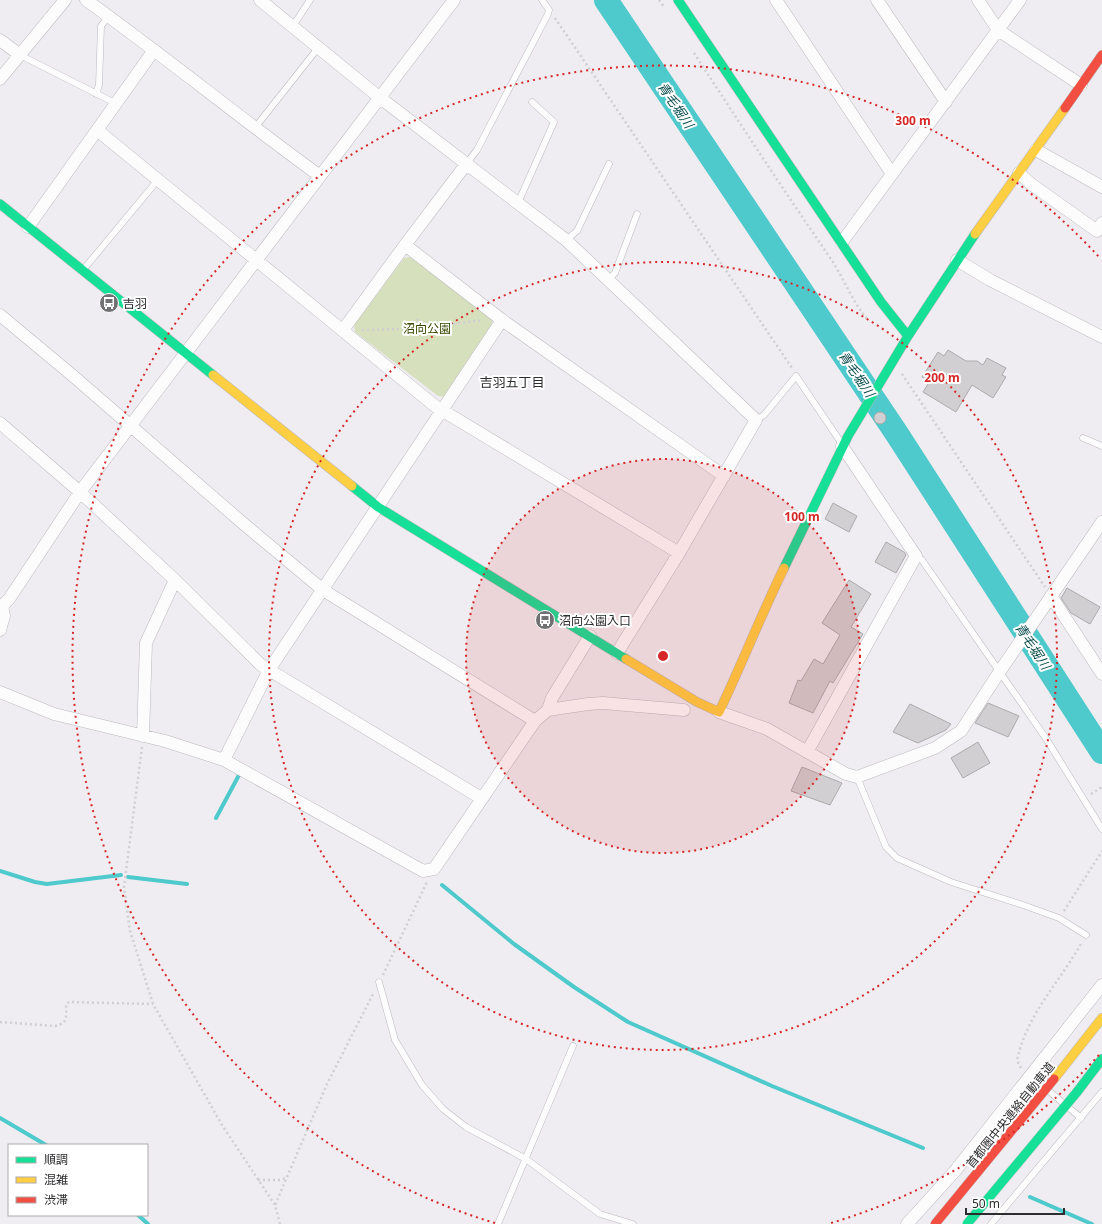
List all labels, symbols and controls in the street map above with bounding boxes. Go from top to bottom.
water label: 青毛堀川 [654,78,699,133]
text: 300 m [895,112,931,129]
bus stop icon: 吉羽 [98,292,120,314]
place label: 吉羽 [123,295,147,312]
park label: 沼向公園 [403,320,451,337]
water label: 青毛堀川 [835,347,880,402]
text: 200 m [924,369,960,386]
district label: 吉羽五丁目 [479,373,545,391]
text: 100 m [784,508,820,525]
bus stop icon: 沼向公園入口 [534,609,556,631]
place label: 沼向公園入口 [559,612,631,629]
water label: 青毛堀川 [1011,619,1056,674]
centre of rings [656,649,670,663]
street label: 首都圏中央連絡自動車道 [962,1058,1058,1172]
legend [8,1144,148,1216]
text: 順調 [44,1151,68,1168]
text: 混雑 [44,1171,68,1188]
scale bar [966,1190,1064,1216]
text: 渋滞 [44,1191,68,1208]
text: 50 m [972,1195,1000,1212]

